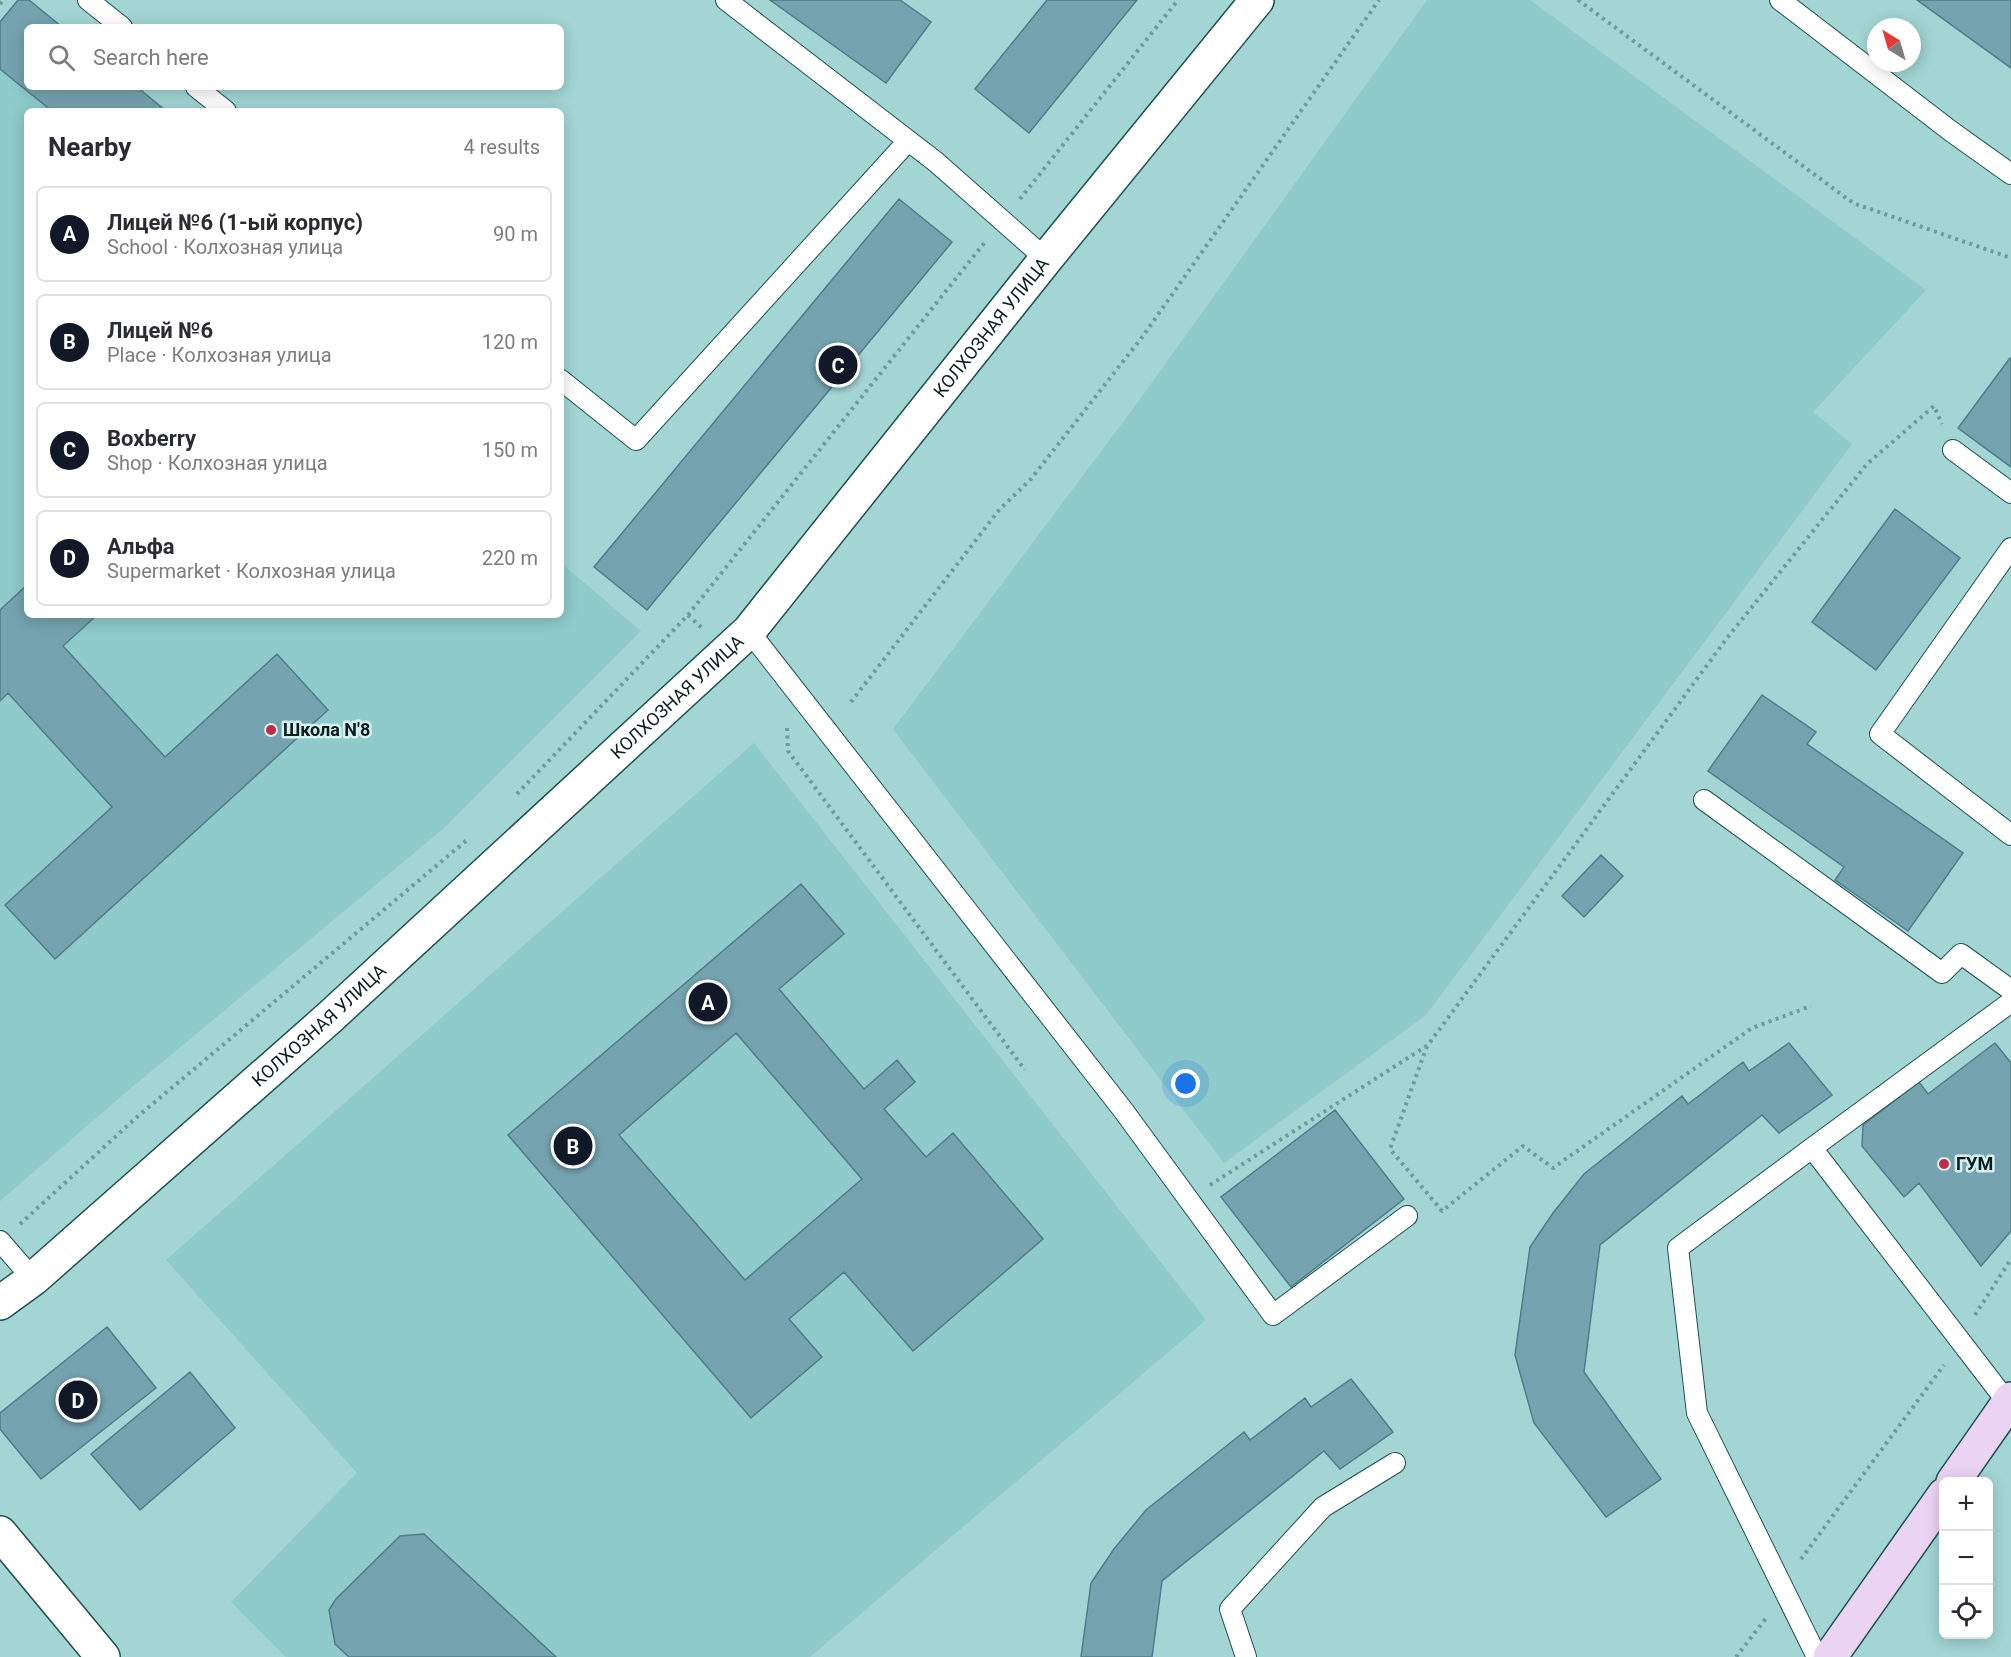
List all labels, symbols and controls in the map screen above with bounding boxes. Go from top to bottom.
north arrow [1867,18,1921,72]
search box [24,24,564,90]
icon: search [45,41,78,74]
text: Search here [93,45,209,70]
text: Nearby [48,132,131,162]
text: 4 results [464,135,540,159]
text: Лицей №6 (1-ый корпус) [107,210,363,235]
text: A [63,222,76,246]
text: 90 m [493,222,538,246]
text: School · Колхозная улица [107,235,343,259]
street label: КОЛХОЗНАЯ УЛИЦА [929,253,1053,401]
text: Лицей №6 [107,318,213,343]
text: B [63,330,76,354]
text: 120 m [482,330,538,354]
pin: C [818,342,858,388]
text: Place · Колхозная улица [107,343,332,367]
text: Boxberry [107,426,196,451]
text: C [63,438,76,462]
text: 150 m [482,438,538,462]
text: Shop · Колхозная улица [107,451,328,475]
text: Альфа [107,534,175,559]
text: D [63,546,76,570]
text: 220 m [482,546,538,570]
text: Supermarket · Колхозная улица [107,559,396,583]
street label: КОЛХОЗНАЯ УЛИЦА [606,630,748,763]
place label: Школа N'8 [283,719,370,740]
marker: Школа N'8 [264,723,278,737]
street label: КОЛХОЗНАЯ УЛИЦА [248,960,390,1091]
pin: A [688,980,728,1024]
your location [1171,1069,1200,1098]
pin: B [554,1124,592,1168]
place label: ГУМ [1956,1153,1993,1174]
marker: ГУМ [1937,1157,1951,1171]
pin: D [58,1378,98,1422]
map controls [1939,1477,1993,1639]
button: + [1939,1477,1993,1531]
button: − [1939,1531,1993,1585]
button: locate [1939,1585,1993,1639]

